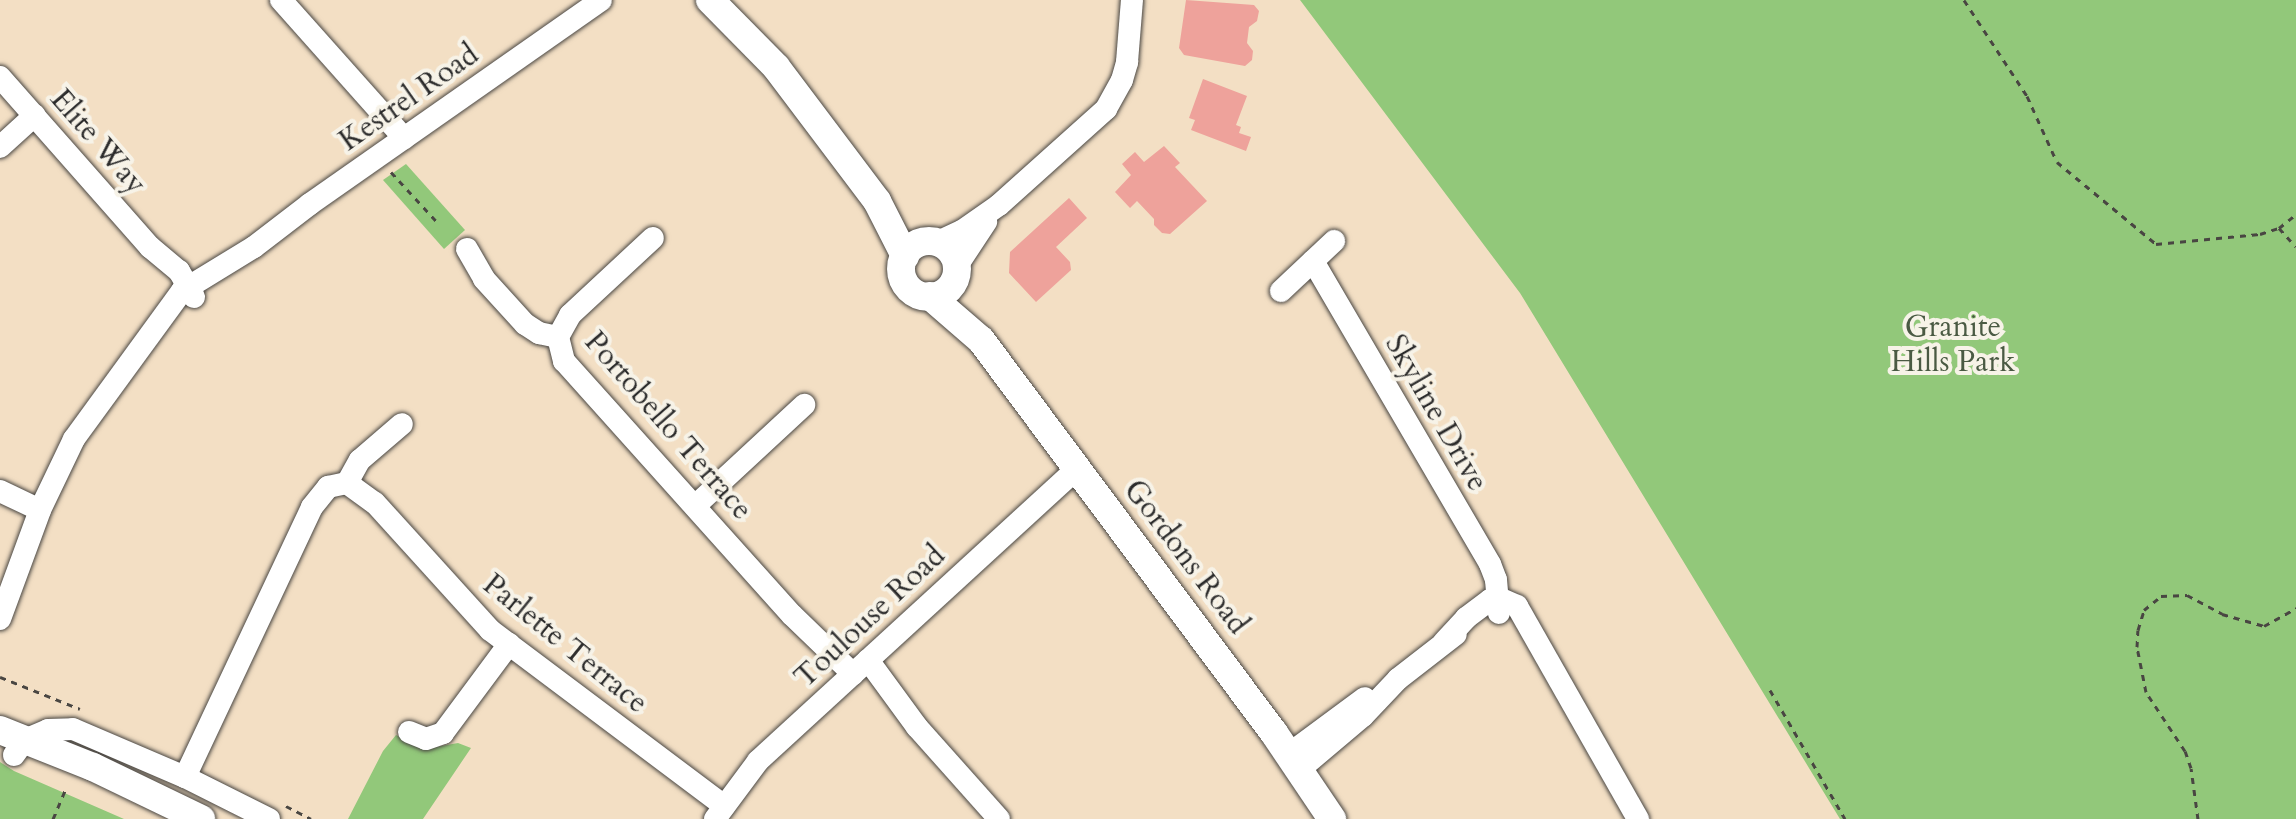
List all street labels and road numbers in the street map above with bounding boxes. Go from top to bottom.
street label: Kestrel Road [332,37,486,159]
street label: Elite Way [43,82,153,202]
street label: Portobello Terrace [576,325,760,527]
street label: Skyline Drive [1377,329,1495,497]
street label: Gordons Road [1116,473,1256,641]
street label: Toulouse Road [787,538,953,696]
street label: Parlette Terrace [475,567,655,721]

